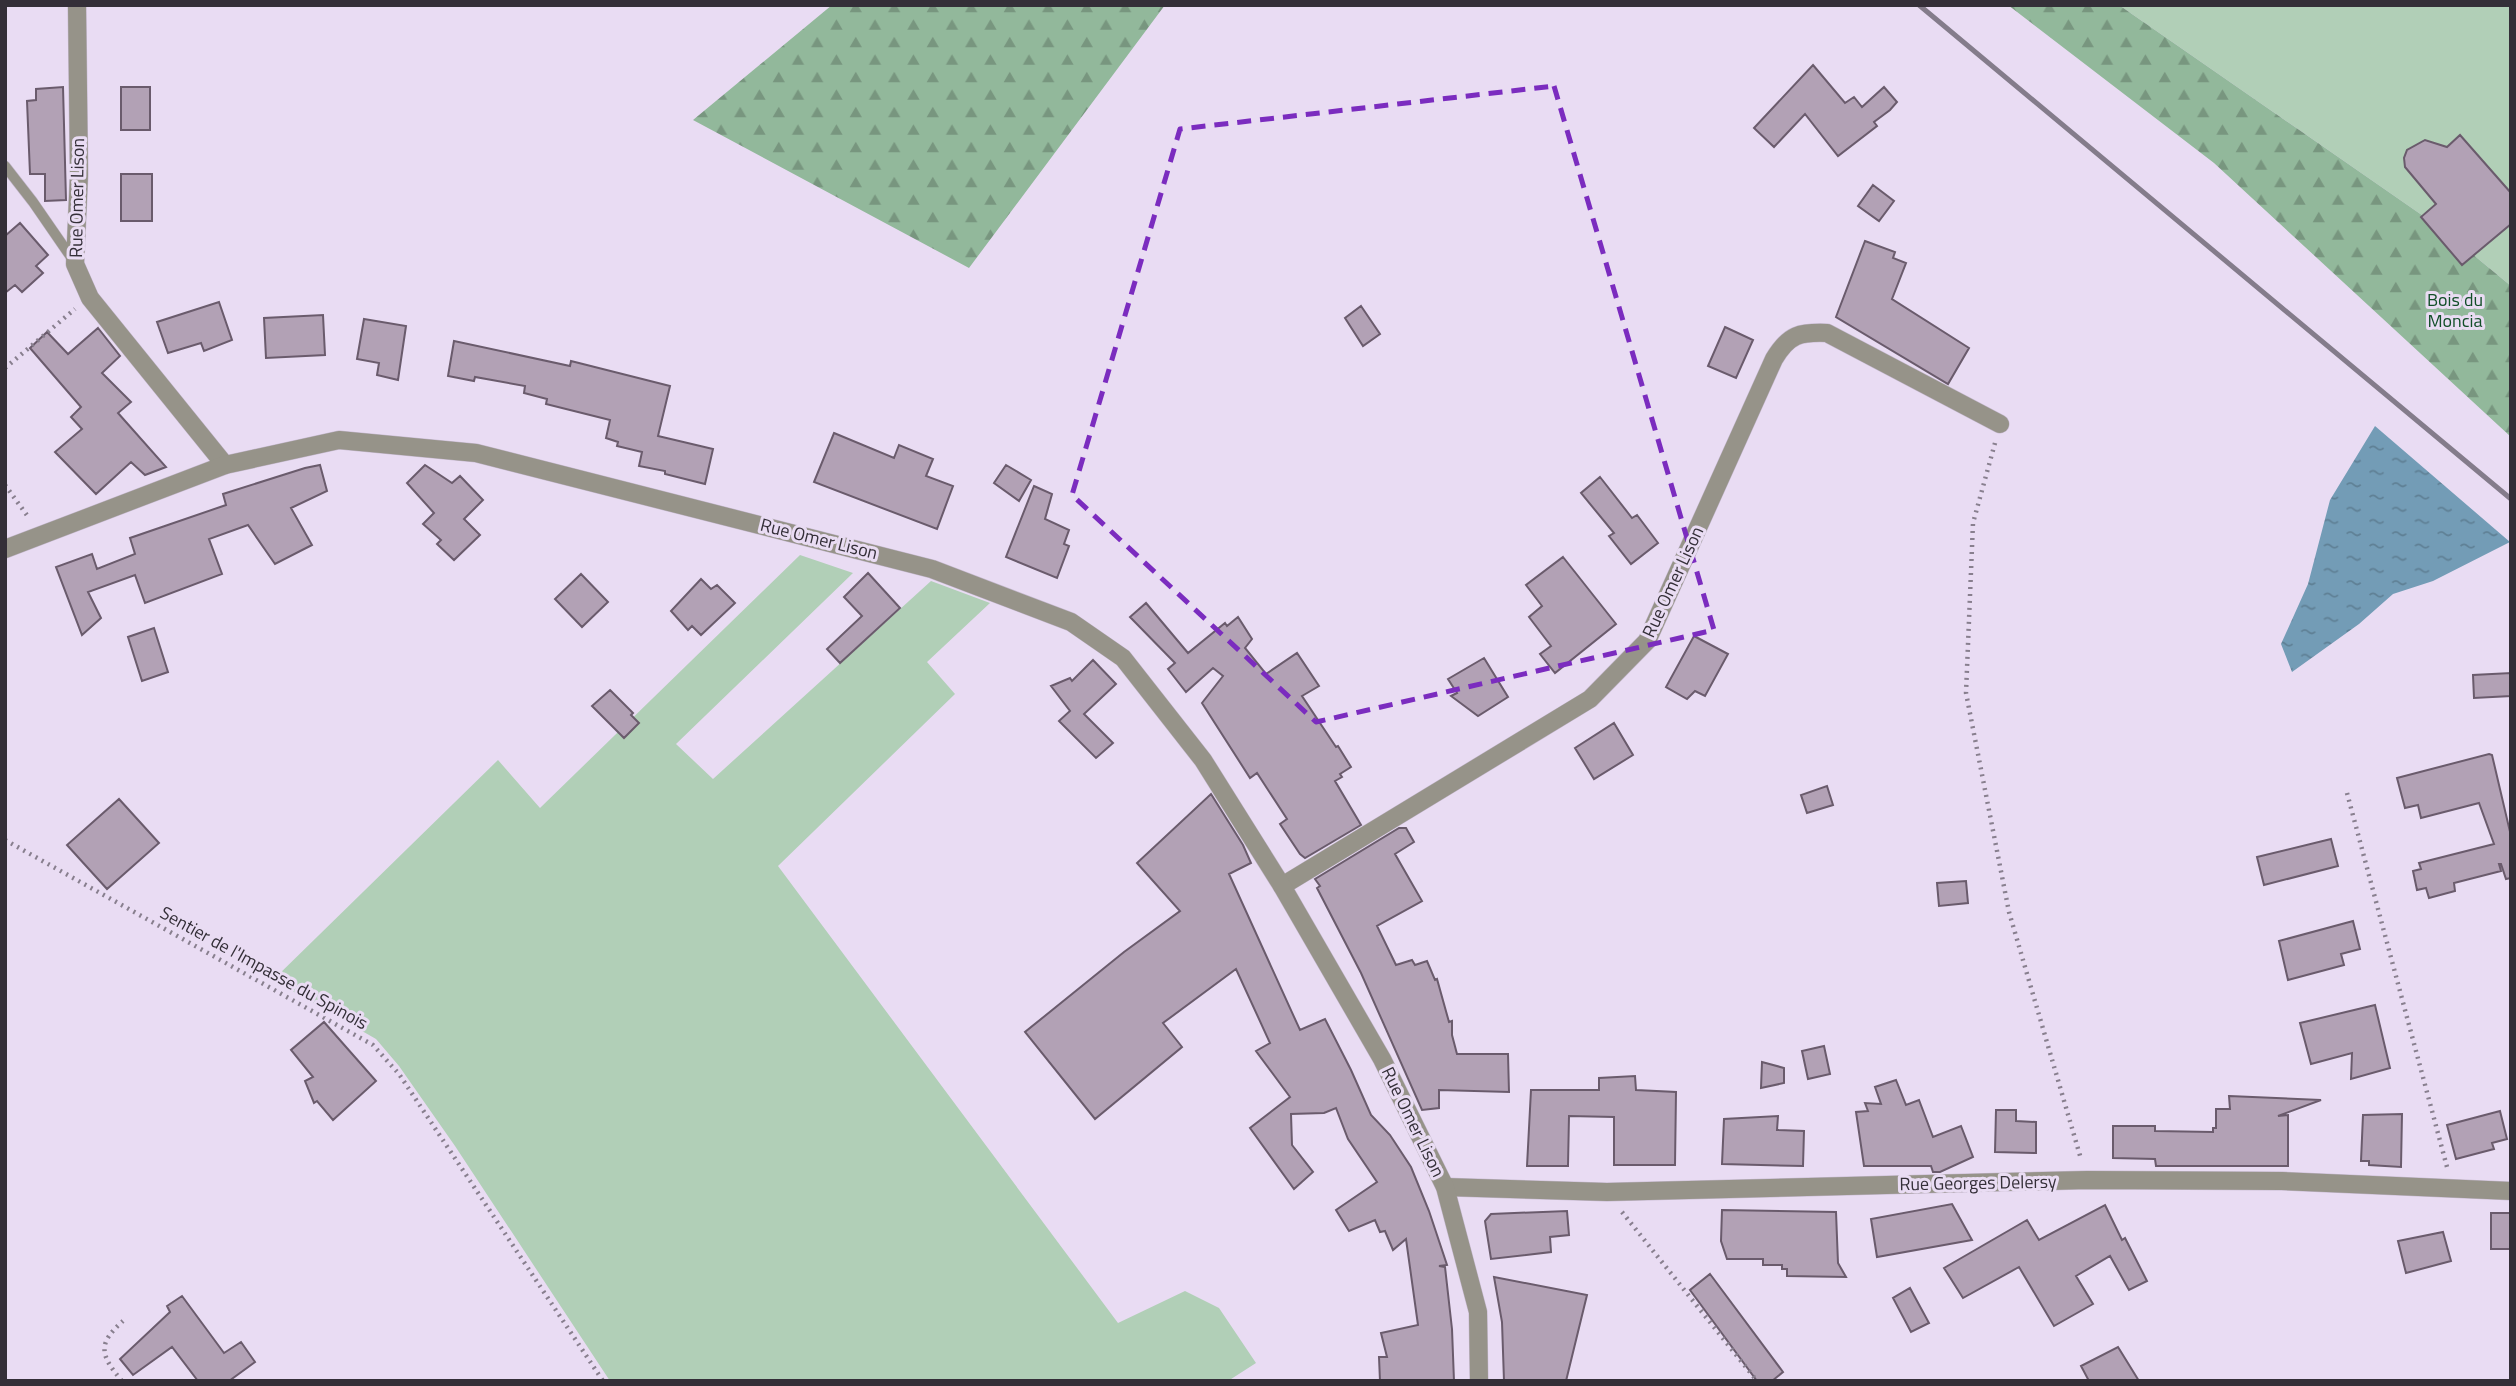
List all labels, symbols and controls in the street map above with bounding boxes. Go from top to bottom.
street label: Rue Omer Lison [62,138,91,258]
park label: Bois du Moncia [2427,286,2483,334]
street label: Rue Omer Lison [758,511,881,566]
street label: Rue Omer Lison [1635,522,1710,642]
street label: Sentier de l'Impasse du Spinois [155,899,373,1036]
street label: Rue Omer Lison [1375,1062,1452,1182]
street label: Rue Georges Delersy [1899,1168,2057,1197]

